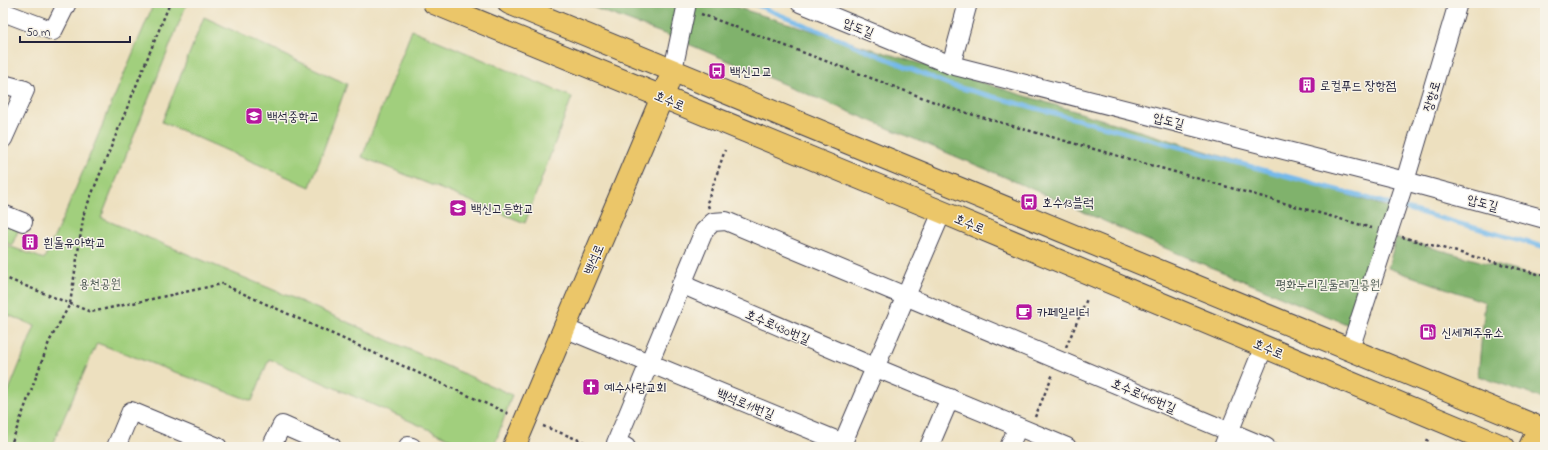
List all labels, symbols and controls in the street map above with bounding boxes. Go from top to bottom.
street label: 압도길 [840,14,877,43]
scale bar [20,18,130,44]
text: 50 m [26,24,50,42]
bus stop icon: 백신고교 [707,61,727,81]
place label: 백신고교 [730,63,772,82]
building icon: 로컬푸드 장항점 [1297,75,1317,95]
place label: 로컬푸드 장항점 [1320,77,1396,96]
street label: 장항로 [1419,79,1446,114]
street label: 호수로 [651,87,688,116]
school or university icon: 백석중학교 [244,106,264,126]
place label: 백석중학교 [267,108,319,127]
street label: 압도길 [1151,108,1186,134]
street label: 압도길 [1465,190,1500,217]
bus stop icon: 호수13블럭 [1019,192,1039,212]
place label: 호수13블럭 [1042,194,1093,213]
school or university icon: 백신고등학교 [448,198,468,218]
place label: 백신고등학교 [471,200,534,219]
street label: 호수로 [951,210,988,239]
building icon: 흰돌유아학교 [20,232,40,252]
place label: 흰돌유아학교 [43,234,106,253]
street label: 백석로 [580,241,609,278]
park label: 용천공원 [79,275,121,294]
park label: 평화누리길둘레길공원 [1276,276,1380,295]
cafe icon: 카페일리터 [1014,302,1034,322]
place label: 카페일리터 [1037,304,1089,323]
street label: 호수로430번길 [742,305,813,350]
fuel station icon: 신세계주유소 [1418,322,1438,342]
place label: 신세계주유소 [1441,324,1504,343]
street label: 호수로 [1250,335,1287,364]
street label: 호수로446번길 [1108,374,1179,419]
church icon: 예수사랑교회 [581,377,601,397]
place label: 예수사랑교회 [604,379,667,398]
street label: 백석로11번길 [714,384,777,425]

